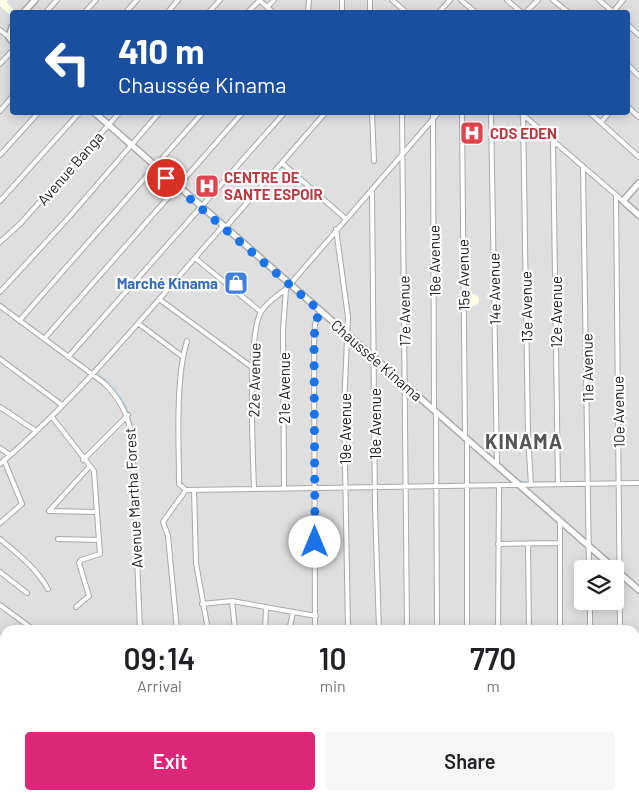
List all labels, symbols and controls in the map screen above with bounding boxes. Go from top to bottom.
text: 410 m [118,29,204,71]
icon: left [35,30,100,95]
text: Chaussée Kinama [118,71,287,97]
hospital icon: CDS EDEN [459,120,485,146]
place label: CDS EDEN [490,124,557,142]
street label: Avenue Banga [33,128,107,208]
pin [145,157,187,199]
icon: arrive [152,164,180,192]
place label: CENTRE DE SANTE ESPOIR [224,168,323,203]
hospital icon: CENTRE DE SANTE ESPOIR [194,173,220,199]
street label: 16e Avenue [424,225,444,297]
street label: 15e Avenue [453,239,473,311]
street label: 14e Avenue [484,253,504,325]
shop icon: Marché Kinama [223,270,249,296]
street label: 13e Avenue [516,271,536,343]
place label: Marché Kinama [117,274,218,292]
street label: 17e Avenue [394,275,414,347]
street label: 12e Avenue [547,276,565,348]
street label: Chaussée Kinama [328,316,426,404]
street label: 11e Avenue [577,333,597,403]
street label: 22e Avenue [244,342,264,418]
street label: 21e Avenue [275,352,293,424]
street label: 10e Avenue [608,376,628,448]
street label: 18e Avenue [366,388,384,460]
street label: 19e Avenue [336,393,354,465]
street label: Avenue Martha Forest [120,427,146,569]
district label: KINAMA [485,429,563,453]
position arrow [288,515,340,567]
map controls [574,560,624,610]
button: layers [574,560,624,610]
text: 09:14 [124,640,195,676]
text: 10 [319,640,346,676]
text: 770 [470,640,516,676]
text: Arrival [137,676,182,695]
text: min [320,676,346,695]
text: m [487,676,500,695]
button: Exit [25,732,315,790]
button: Share [325,732,615,790]

